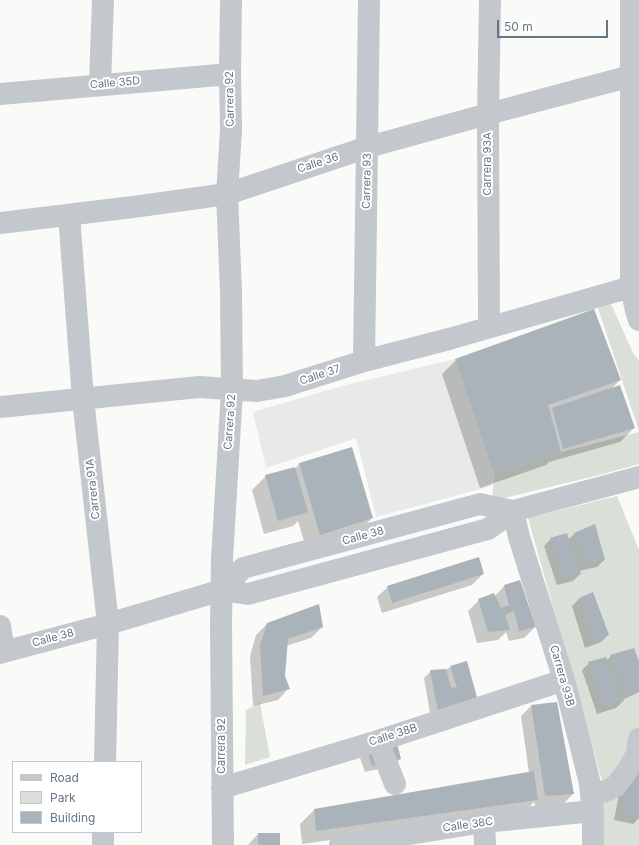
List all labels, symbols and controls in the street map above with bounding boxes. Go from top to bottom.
scale bar [499,12,610,38]
text: 50 m [504,19,533,34]
street label: Carrera 92 [223,71,237,127]
street label: Calle 35D [89,74,141,92]
street label: Carrera 93A [481,132,495,196]
street label: Calle 36 [296,150,340,176]
street label: Carrera 93 [360,153,374,209]
street label: Calle 37 [298,362,342,388]
street label: Carrera 92 [221,394,239,450]
street label: Carrera 91A [83,458,103,520]
street label: Calle 38 [341,524,385,548]
street label: Calle 38 [31,626,75,650]
street label: Carrera 93B [547,644,577,708]
street label: Carrera 92 [215,718,229,774]
street label: Calle 38B [367,721,419,749]
legend [12,761,142,833]
text: Road [50,770,79,785]
text: Park [50,790,76,805]
text: Building [50,810,95,825]
street label: Calle 38C [442,815,494,835]

